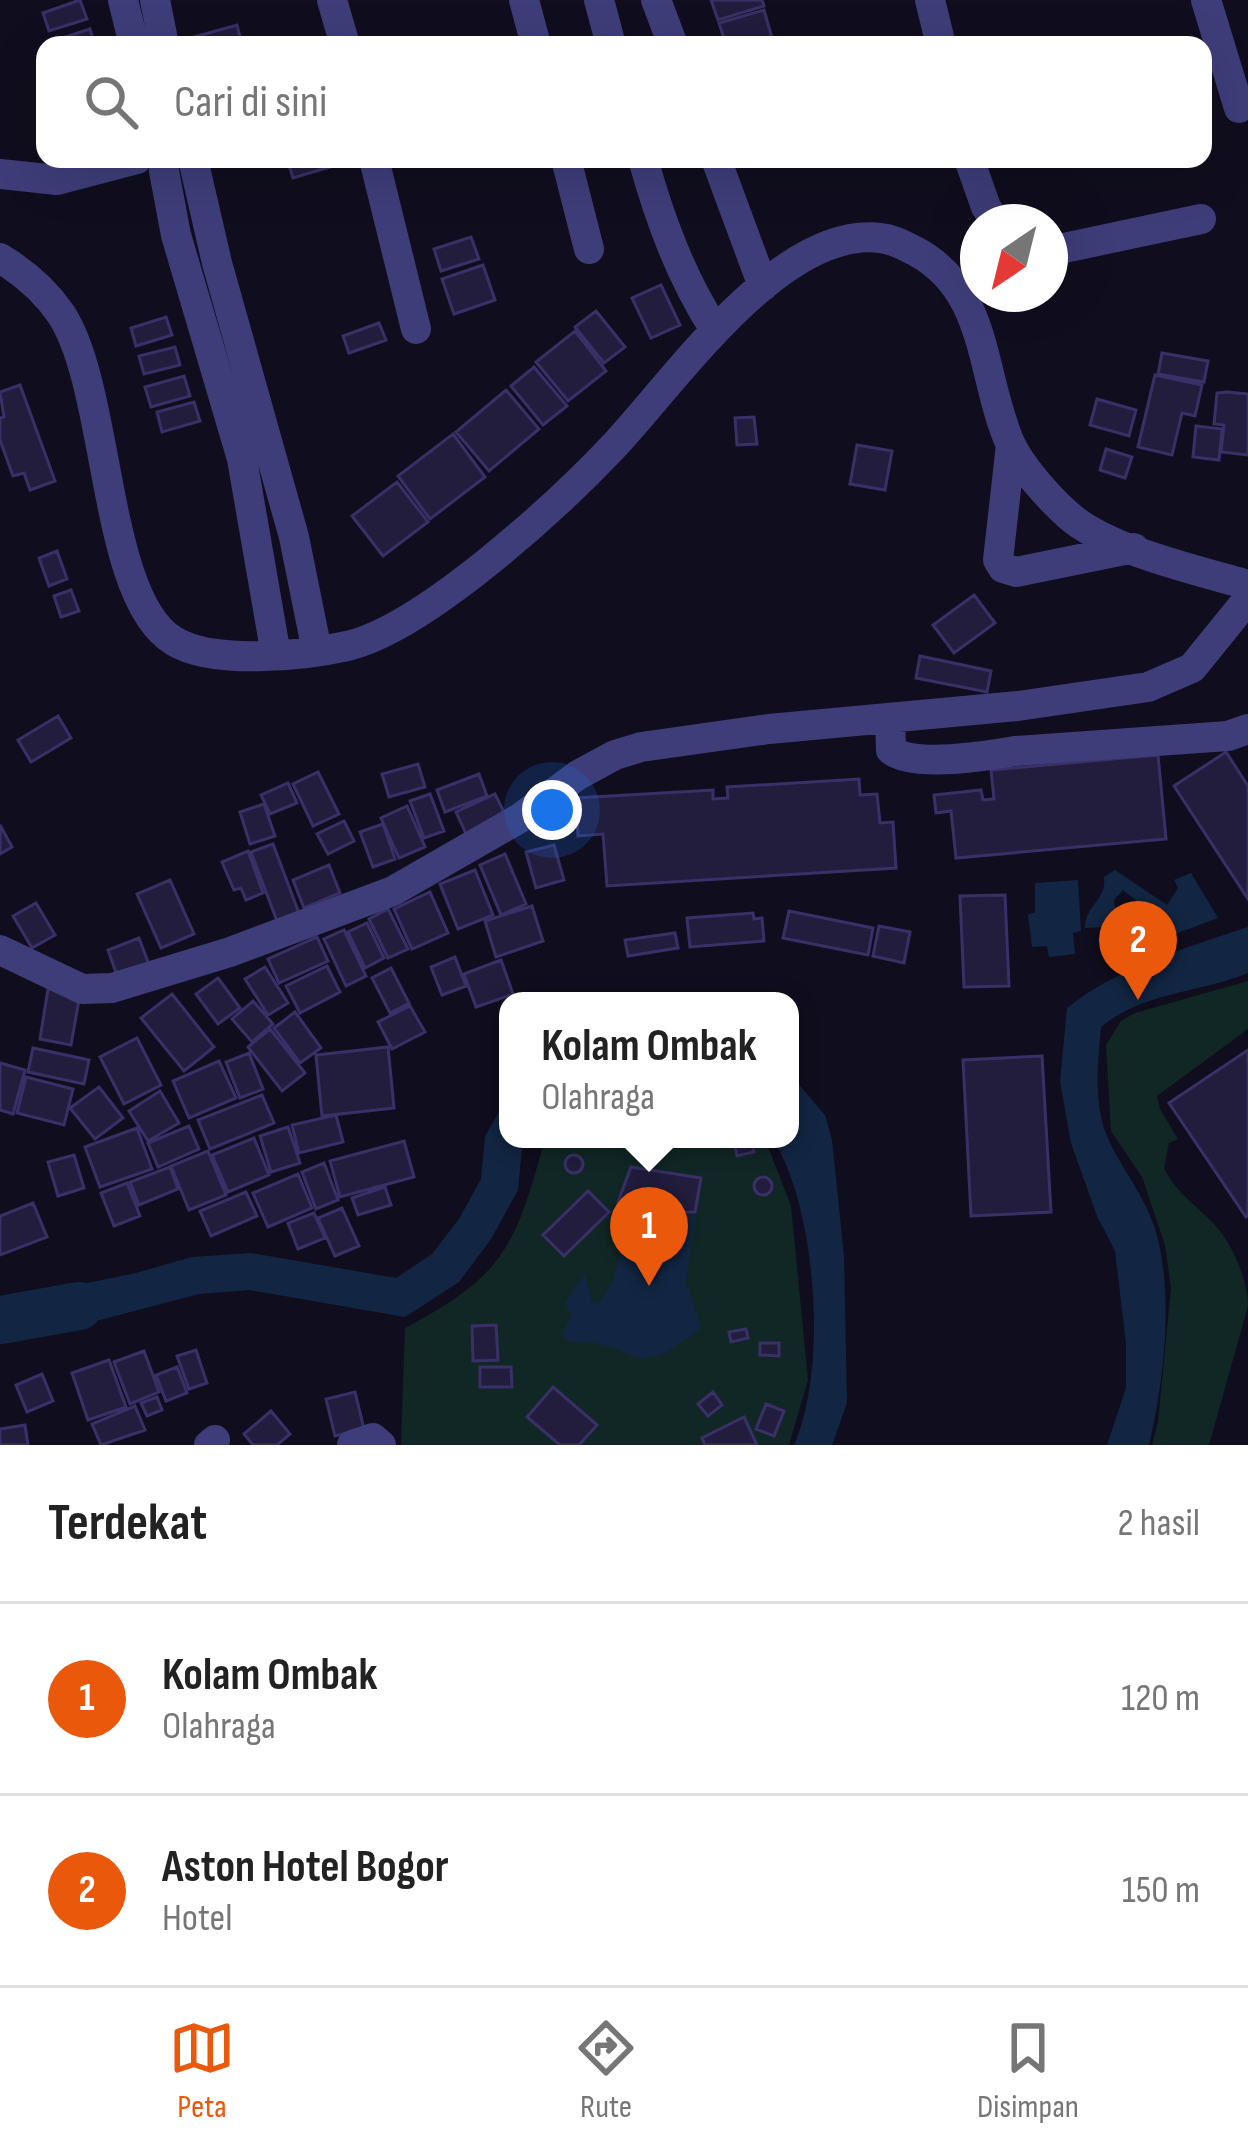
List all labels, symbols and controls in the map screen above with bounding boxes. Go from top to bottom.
search box [36,36,1212,168]
icon: search [78,69,144,135]
text: Cari di sini [174,75,327,130]
north arrow [960,204,1068,312]
your location [522,780,582,840]
pin: 2 [1099,901,1177,1000]
popup [499,992,799,1148]
text: Kolam Ombak [541,1019,757,1074]
text: Olahraga [541,1074,655,1121]
pin: 1 [610,1187,688,1286]
text: Terdekat [48,1493,207,1554]
text: 2 hasil [1118,1500,1200,1547]
text: Kolam Ombak [162,1648,377,1703]
text: 1 [79,1675,95,1722]
text: 120 m [1121,1675,1200,1722]
text: Olahraga [162,1703,276,1750]
text: Aston Hotel Bogor [162,1840,449,1895]
text: 2 [78,1867,96,1914]
text: 150 m [1122,1867,1200,1914]
text: Hotel [162,1895,233,1942]
tab: Peta [169,2015,235,2127]
tab: Rute [573,2015,639,2127]
tab: Disimpan [977,2015,1079,2127]

